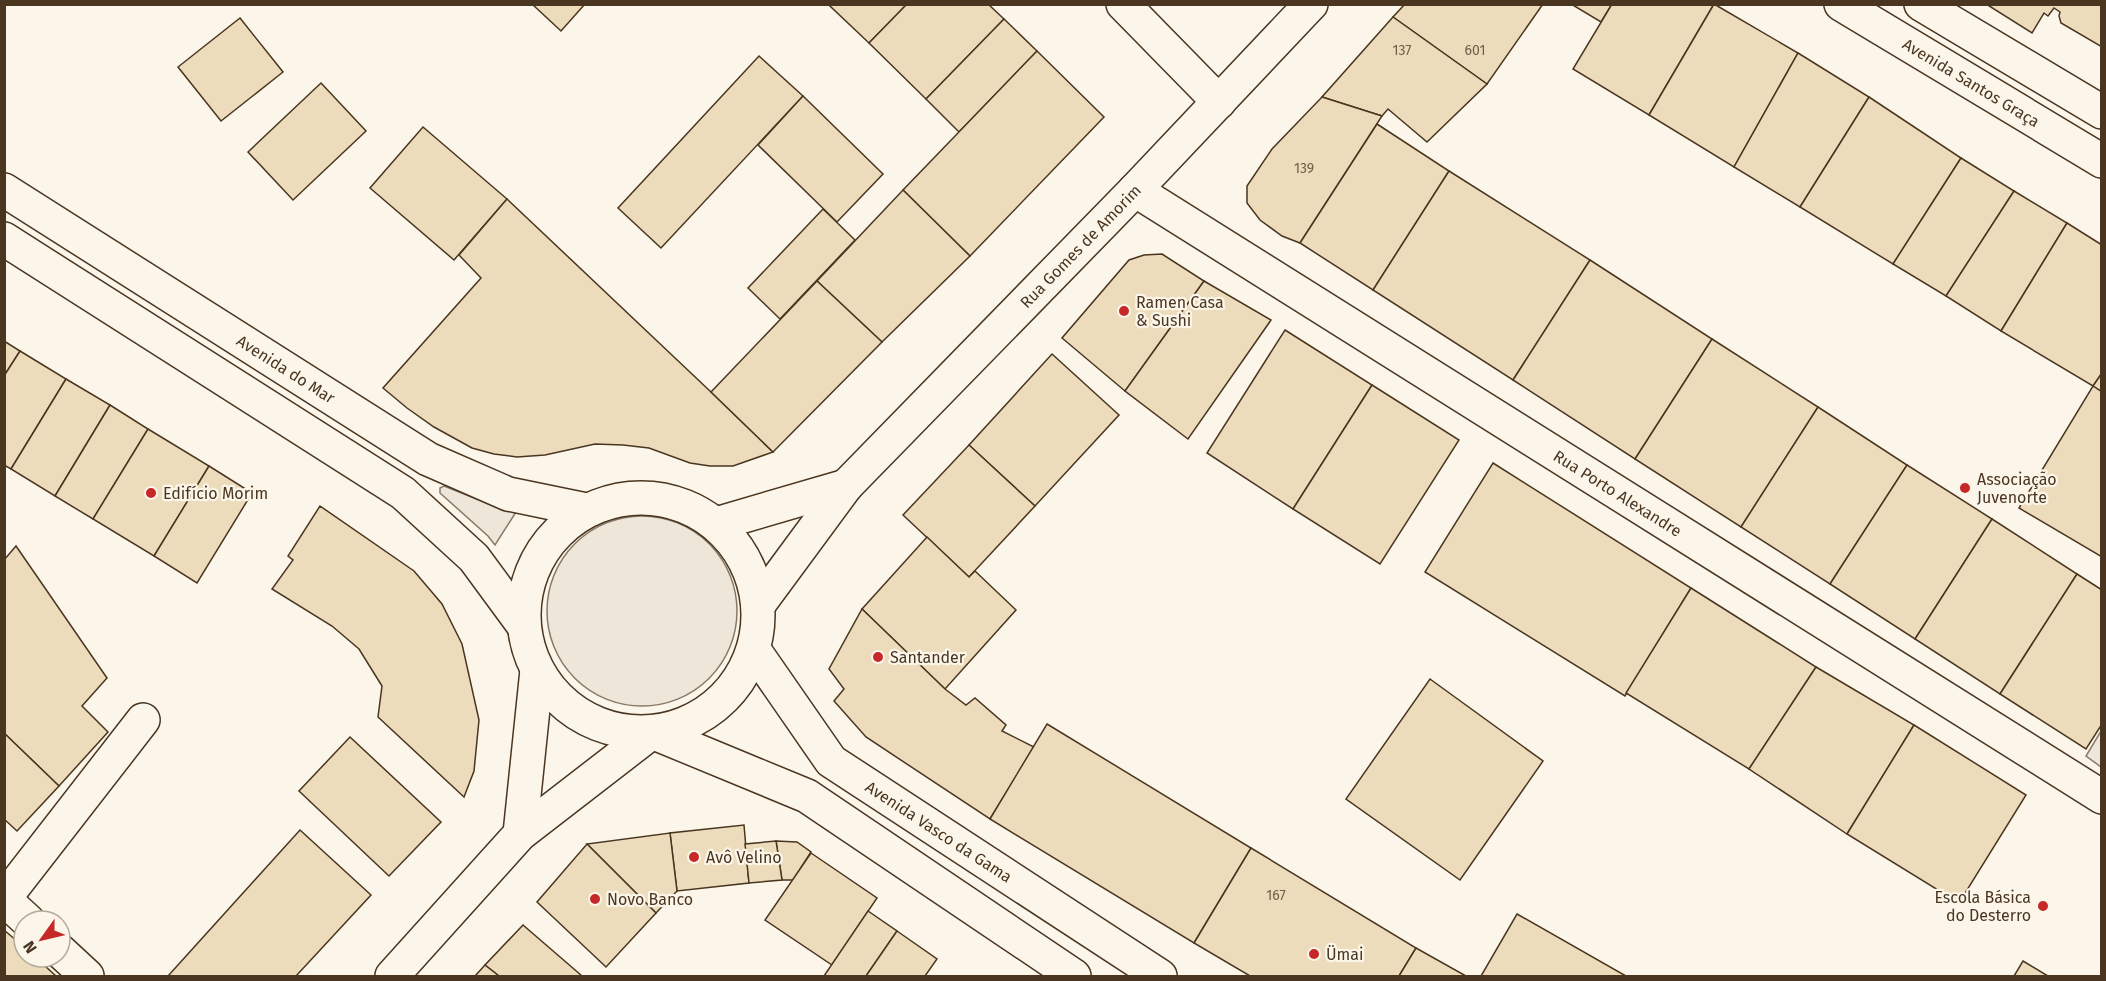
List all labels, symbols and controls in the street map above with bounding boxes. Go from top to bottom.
street label: Avenida Santos Graça [1899,34,2043,131]
house number: 137 [1392,42,1412,59]
house number: 601 [1465,42,1486,59]
house number: 139 [1294,160,1314,177]
street label: Rua Gomes de Amorim [1016,181,1145,312]
place label: Ramen Casa & Sushi [1136,293,1224,330]
marker: Ramen Casa & Sushi [1117,304,1131,318]
street label: Avenida do Mar [233,331,339,408]
street label: Rua Porto Alexandre [1550,446,1685,541]
place label: Associação Juvenorte [1977,470,2057,507]
marker: Associação Juvenorte [1958,481,1972,495]
place label: Edifício Morim [163,484,268,503]
marker: Edifício Morim [144,486,158,500]
place label: Santander [890,648,966,667]
marker: Santander [871,650,885,664]
street label: Avenida Vasco da Gama [862,777,1015,887]
place label: Avô Velino [706,848,782,867]
marker: Avô Velino [687,850,701,864]
house number: 167 [1266,887,1286,904]
place label: Escola Básica do Desterro [1934,888,2031,925]
place label: Novo Banco [607,890,693,909]
marker: Novo Banco [588,892,602,906]
marker: Escola Básica do Desterro [2036,899,2050,913]
north arrow [12,909,72,969]
text: N [19,937,41,957]
place label: Ümai [1326,945,1364,964]
marker: Ümai [1307,947,1321,961]

